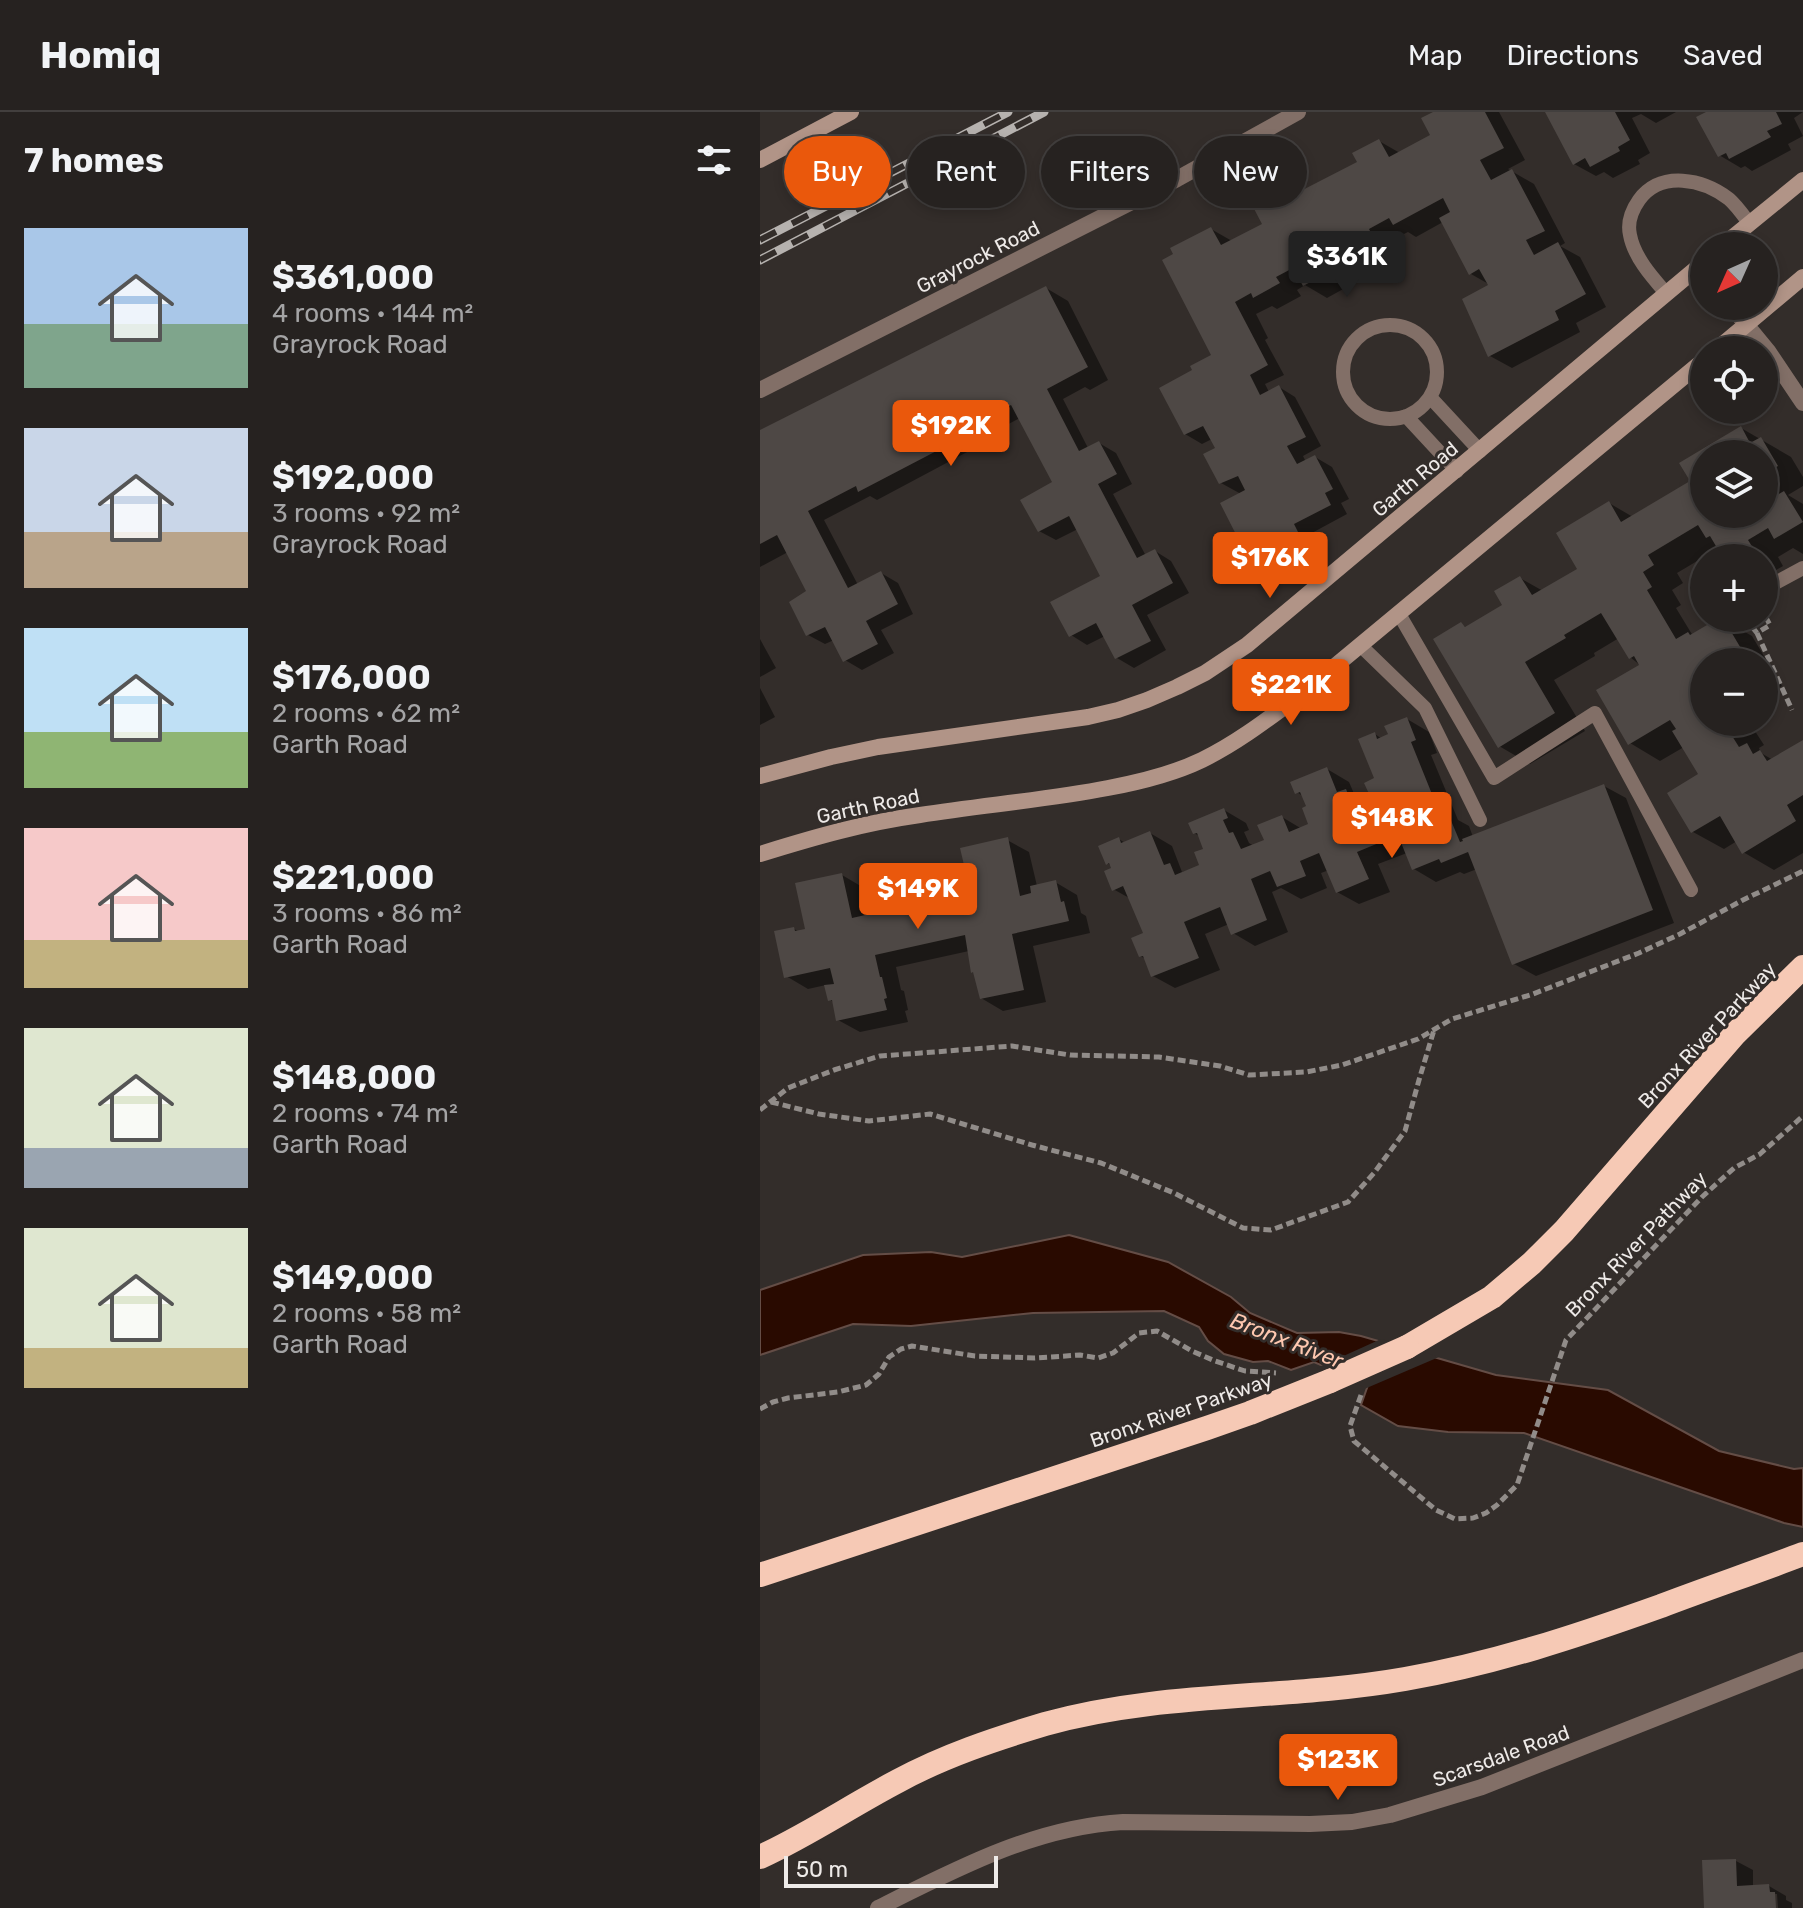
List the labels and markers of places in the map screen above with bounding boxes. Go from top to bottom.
pin: $361K [1291,231,1403,299]
pin: $192K [895,400,1007,468]
pin: $176K [1214,532,1326,600]
pin: $221K [1235,659,1347,727]
pin: $148K [1336,792,1448,860]
pin: $149K [862,863,974,931]
pin: $123K [1282,1734,1394,1802]

